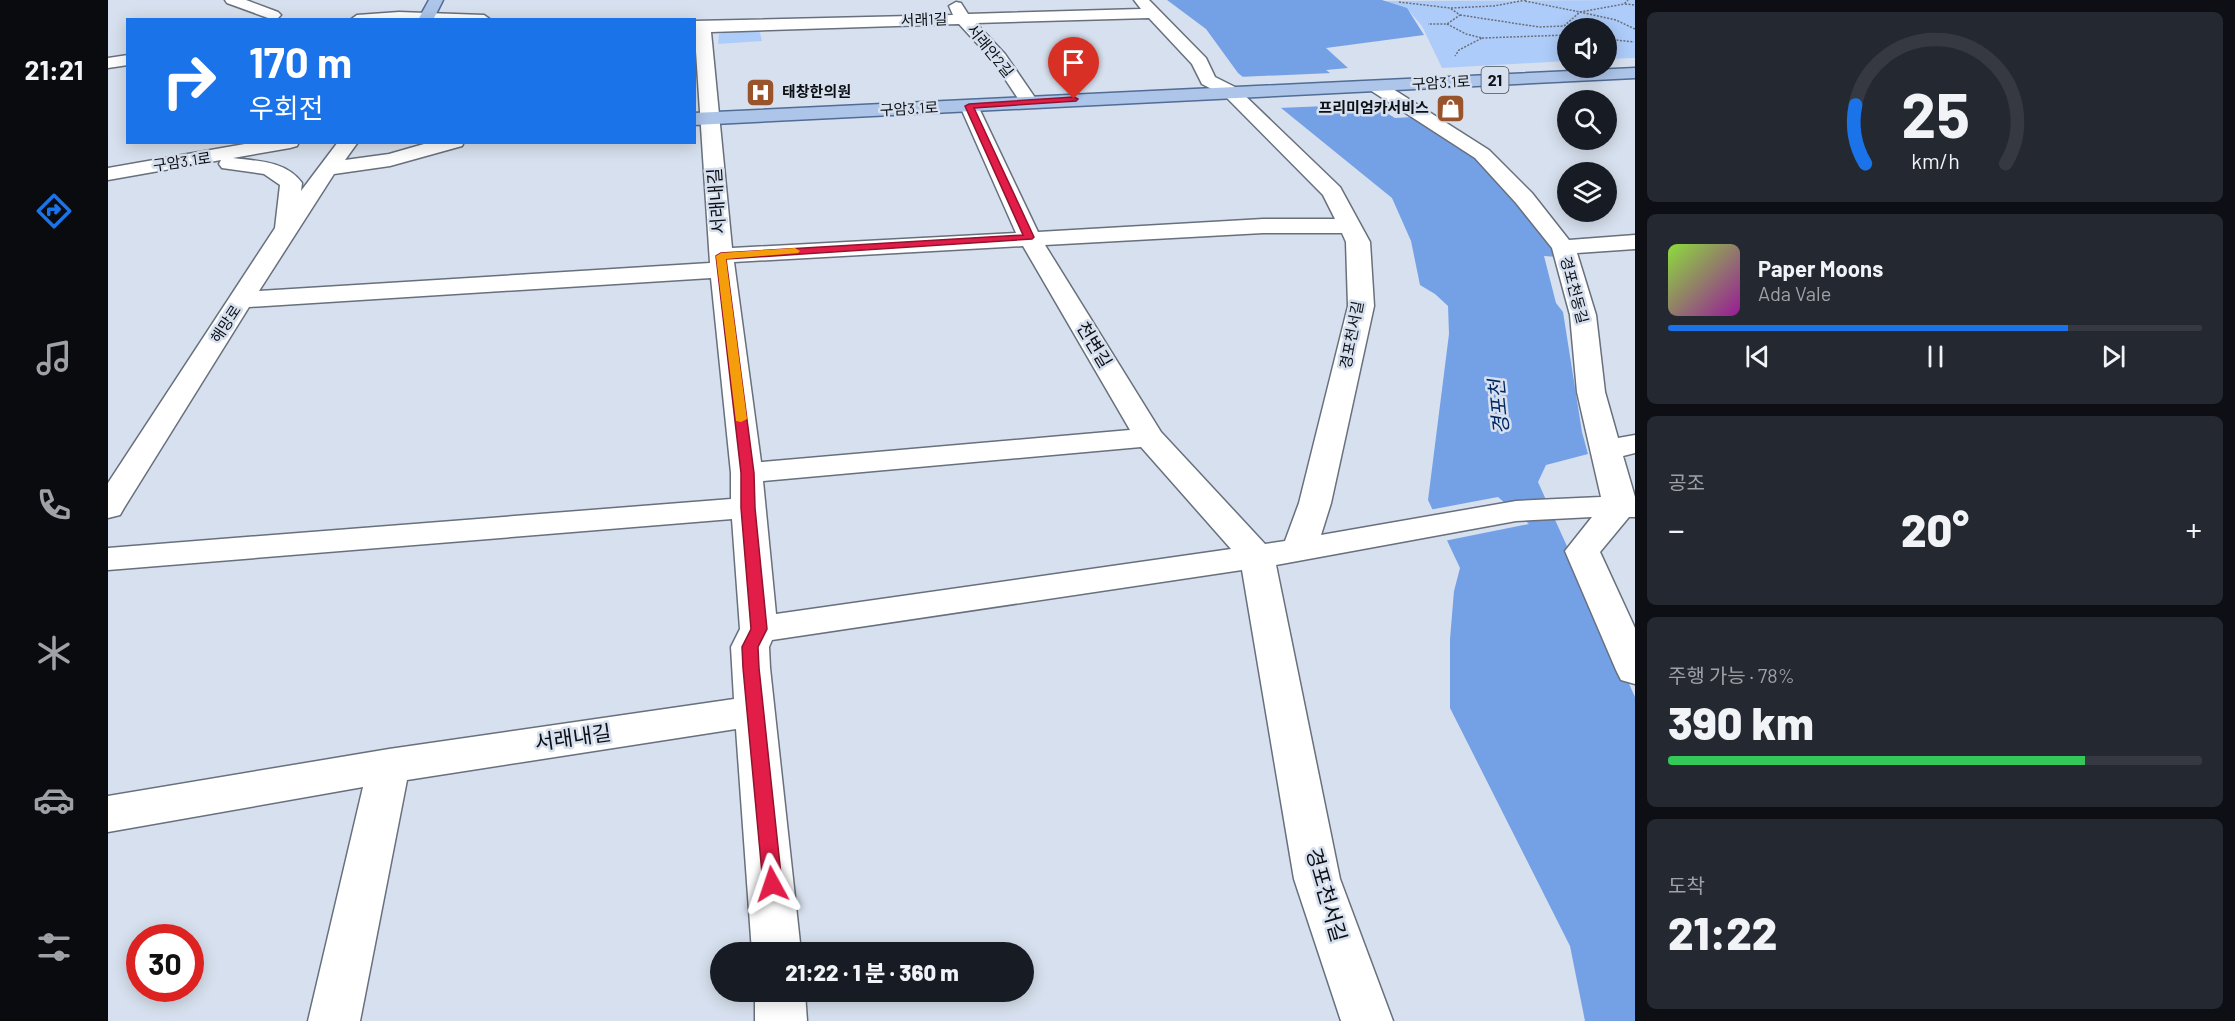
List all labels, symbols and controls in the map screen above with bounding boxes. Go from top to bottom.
street label: 서래1길 [900,9,948,29]
map controls [1557,18,1617,222]
button: sound [1557,18,1617,78]
street label: 서래안2길 [964,20,1018,81]
text: 170 m [249,36,352,86]
pin [1048,37,1099,99]
icon: right [150,42,228,120]
icon: arrive [1057,46,1090,79]
text: 21:21 [25,53,83,85]
road number: 21 [1482,67,1508,93]
street label: 구암3.1로 [1411,71,1471,93]
hospital icon: 태창한의원 [745,76,777,108]
text: 25 [1901,76,1969,150]
place label: 태창한의원 [782,82,851,100]
button: search [1557,90,1617,150]
text: 우회전 [249,91,324,123]
shop icon: 프리미엄카서비스 [1434,92,1466,124]
street label: 구암3.1로 [879,97,939,119]
place label: 프리미엄카서비스 [1319,98,1429,116]
street label: 구암3.1로 [152,148,212,174]
text: km/h [1911,148,1959,173]
button: layers [1557,162,1617,222]
street label: 서래내길 [703,167,729,235]
icon: directions [33,190,75,232]
street label: 경포천동길 [1557,254,1593,325]
text: Paper Moons [1758,255,1883,281]
text: Ada Vale [1758,281,1831,305]
street label: 경포천서길 [1336,299,1366,370]
street label: 해망로 [206,301,244,346]
street label: 천변길 [1073,318,1117,371]
icon: music [33,337,75,379]
icon: previous [1741,340,1774,373]
icon: pause [1919,340,1952,373]
icon: next [2097,340,2130,373]
water label: 경포천 [1483,376,1513,436]
text: 공조 [1668,470,1705,494]
icon: phone [33,484,75,526]
text: 20° [1901,502,1969,556]
text: − [1668,509,1685,549]
text: + [2186,509,2202,549]
icon: climate [33,632,75,674]
text: 주행 가능 · 78% [1668,663,1795,687]
text: 390 km [1668,695,1814,749]
street label: 서래내길 [533,719,613,754]
icon: car [33,779,75,821]
street label: 경포천서길 [1302,845,1353,944]
position arrow [740,852,804,916]
text: 도착 [1668,873,1705,897]
text: 21:22 [1668,905,1777,959]
speed limit sign: 30 [126,924,204,1002]
icon: filters [33,926,75,968]
text: 21:22 · 1 분 · 360 m [785,959,959,985]

